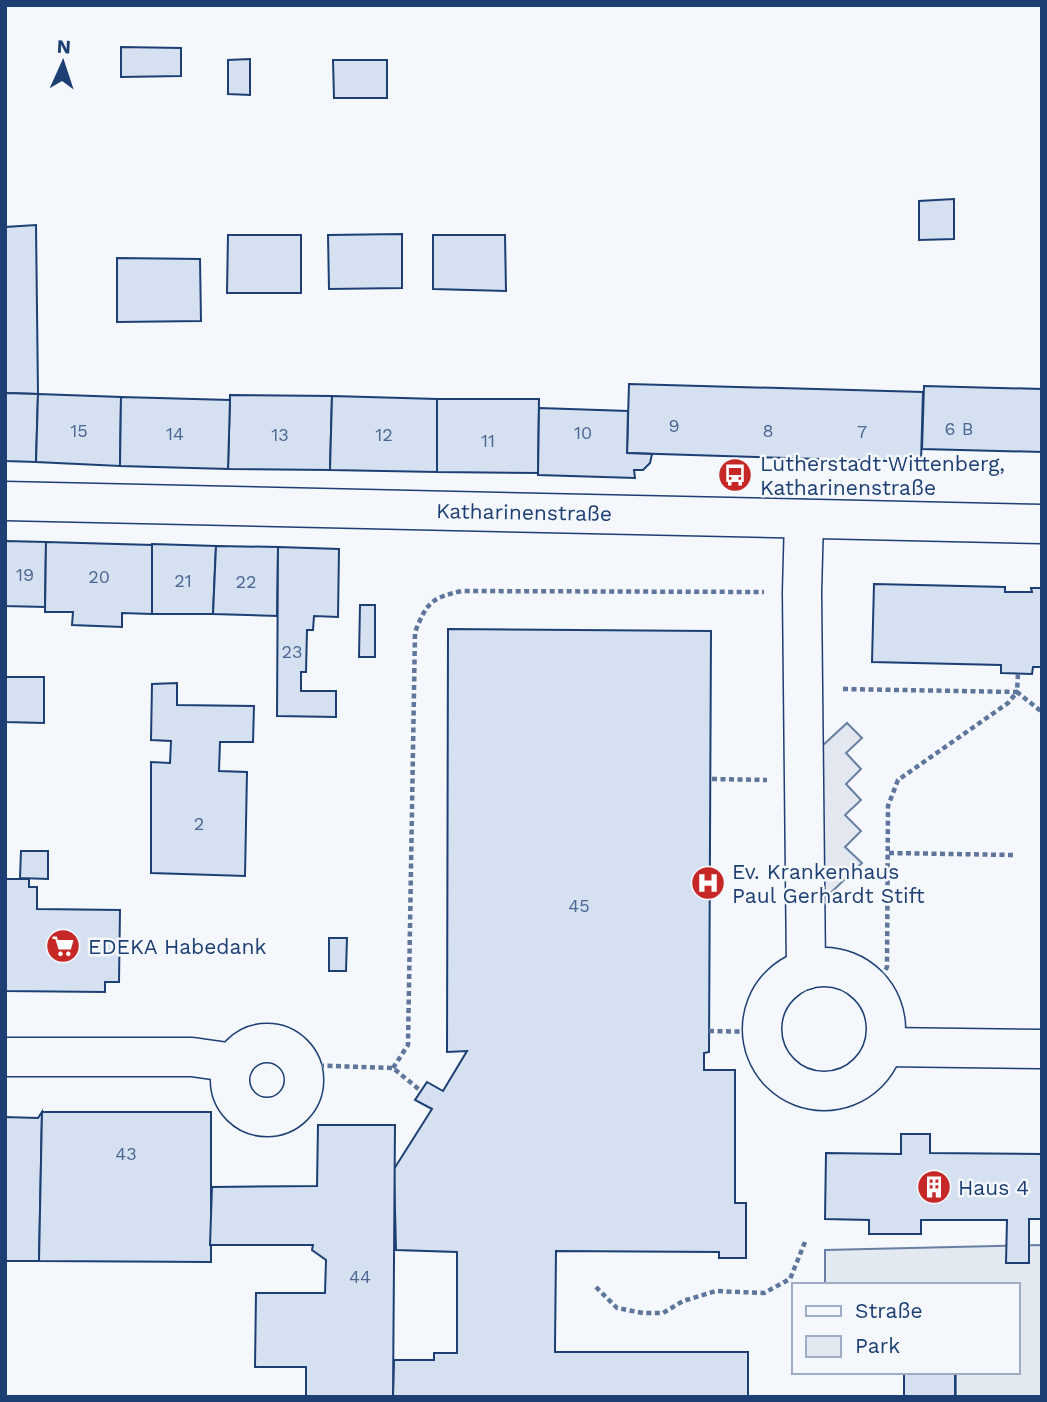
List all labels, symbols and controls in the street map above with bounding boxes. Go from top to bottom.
north arrow [28,28,98,98]
text: N [56,35,72,58]
house number: 9 [668,415,680,436]
house number: 6 B [945,418,973,439]
house number: 15 [70,420,88,441]
house number: 8 [762,420,774,441]
house number: 7 [857,421,867,442]
house number: 10 [574,422,592,443]
house number: 14 [166,423,184,444]
house number: 13 [271,424,289,445]
house number: 12 [375,424,393,445]
house number: 11 [481,430,495,451]
place label: Lutherstadt Wittenberg, Katharinenstraße [760,451,1005,500]
bus stop icon: Lutherstadt Wittenberg, Katharinenstraße [716,456,754,494]
street label: Katharinenstraße [436,498,612,526]
house number: 19 [16,564,34,585]
house number: 20 [88,566,110,587]
house number: 21 [174,570,192,591]
house number: 22 [236,571,257,592]
house number: 23 [282,641,303,662]
house number: 2 [194,813,204,834]
place label: Ev. Krankenhaus Paul Gerhardt Stift [732,859,925,908]
hospital icon: Ev. Krankenhaus Paul Gerhardt Stift [689,864,727,902]
house number: 45 [568,895,590,916]
supermarket icon: EDEKA Habedank [44,927,82,965]
place label: EDEKA Habedank [88,934,266,959]
house number: 43 [115,1143,137,1164]
building icon: Haus 4 [915,1168,953,1206]
place label: Haus 4 [958,1175,1029,1200]
house number: 44 [349,1266,371,1287]
legend [792,1283,1019,1374]
text: Straße [855,1298,923,1323]
text: Park [855,1333,900,1358]

